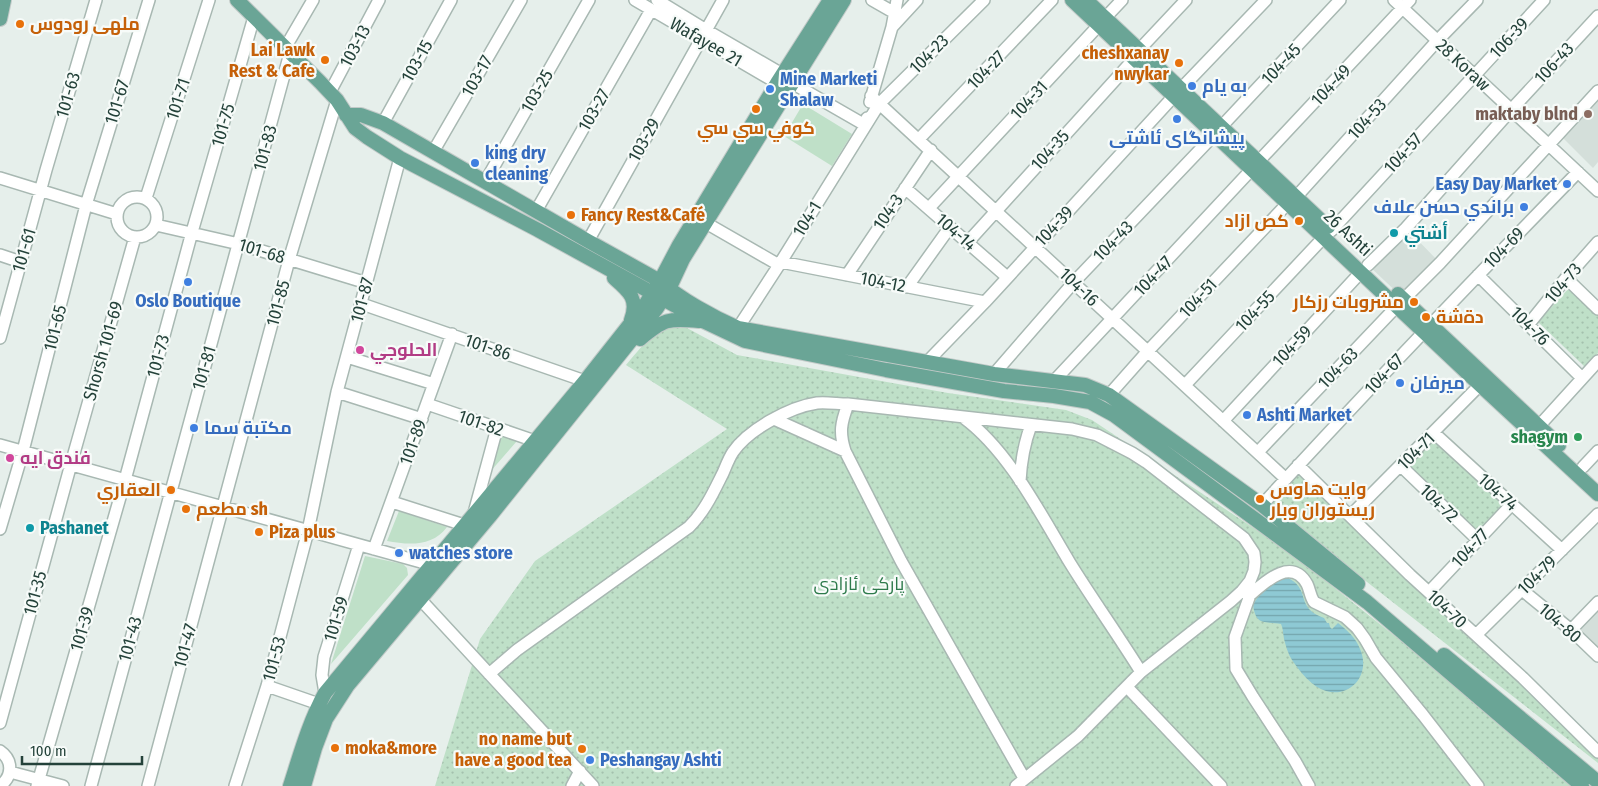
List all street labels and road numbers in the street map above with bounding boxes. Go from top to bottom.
street label: Wafayee 21 [666,12,746,72]
street label: 106-39 [1485,13,1533,63]
street label: 103-13 [335,21,375,71]
street label: 104-23 [905,30,953,78]
street label: 28 Koraw [1431,34,1495,96]
street label: 103-15 [396,36,438,86]
street label: 106-43 [1529,38,1579,88]
street label: 104-45 [1256,39,1306,89]
street label: 104-27 [962,46,1010,94]
street label: 103-17 [456,51,498,101]
street label: 104-49 [1306,60,1356,110]
street label: 103-25 [516,66,558,116]
street label: 101-63 [51,70,85,120]
street label: 101-71 [161,75,195,123]
street label: 104-31 [1005,76,1053,124]
street label: 101-67 [100,77,134,127]
street label: 103-27 [573,85,615,135]
street label: 104-53 [1343,94,1391,144]
street label: 101-75 [206,101,240,149]
street label: 103-29 [623,114,665,166]
street label: 101-83 [248,123,282,173]
street label: 104-35 [1026,125,1074,175]
street label: 104-57 [1379,128,1427,178]
street label: 104-3 [868,190,908,234]
street label: 104-1 [788,197,826,241]
street label: 104-39 [1030,201,1078,251]
street label: 26 Ashti [1319,205,1377,261]
street label: 104-14 [931,209,981,256]
street label: 104-43 [1088,216,1138,266]
street label: 104-69 [1479,223,1529,273]
street label: 101-61 [7,225,41,275]
street label: 101-68 [236,234,288,268]
street label: 104-47 [1129,251,1177,301]
street label: 104-73 [1540,258,1586,308]
street label: 104-16 [1055,263,1104,311]
street label: 104-12 [859,267,907,297]
street label: 104-51 [1174,274,1222,322]
street label: 101-87 [345,275,379,325]
street label: 101-85 [261,278,295,328]
street label: 104-55 [1231,286,1279,336]
street label: Shorsh 101-69 [78,299,128,403]
street label: 104-76 [1506,302,1554,350]
street label: 101-65 [39,303,71,353]
street label: 104-59 [1267,321,1317,371]
street label: 101-86 [462,329,514,365]
street label: 101-73 [142,332,174,380]
street label: 101-81 [187,343,221,393]
street label: 104-63 [1313,343,1363,393]
street label: 104-67 [1360,349,1408,399]
street label: 101-82 [455,405,507,441]
street label: 101-89 [395,416,431,468]
street label: 104-71 [1392,427,1440,475]
street label: 104-74 [1474,468,1523,516]
street label: 104-72 [1415,479,1463,527]
street label: 104-77 [1447,524,1493,572]
street label: 104-79 [1513,551,1561,599]
street label: 101-35 [19,568,51,618]
street label: 104-70 [1422,585,1472,633]
street label: 101-59 [319,594,353,644]
street label: 104-80 [1534,598,1586,648]
street label: 101-39 [65,604,99,654]
street label: 101-43 [113,614,147,664]
street label: 101-47 [169,621,201,671]
street label: 101-53 [257,634,291,684]

